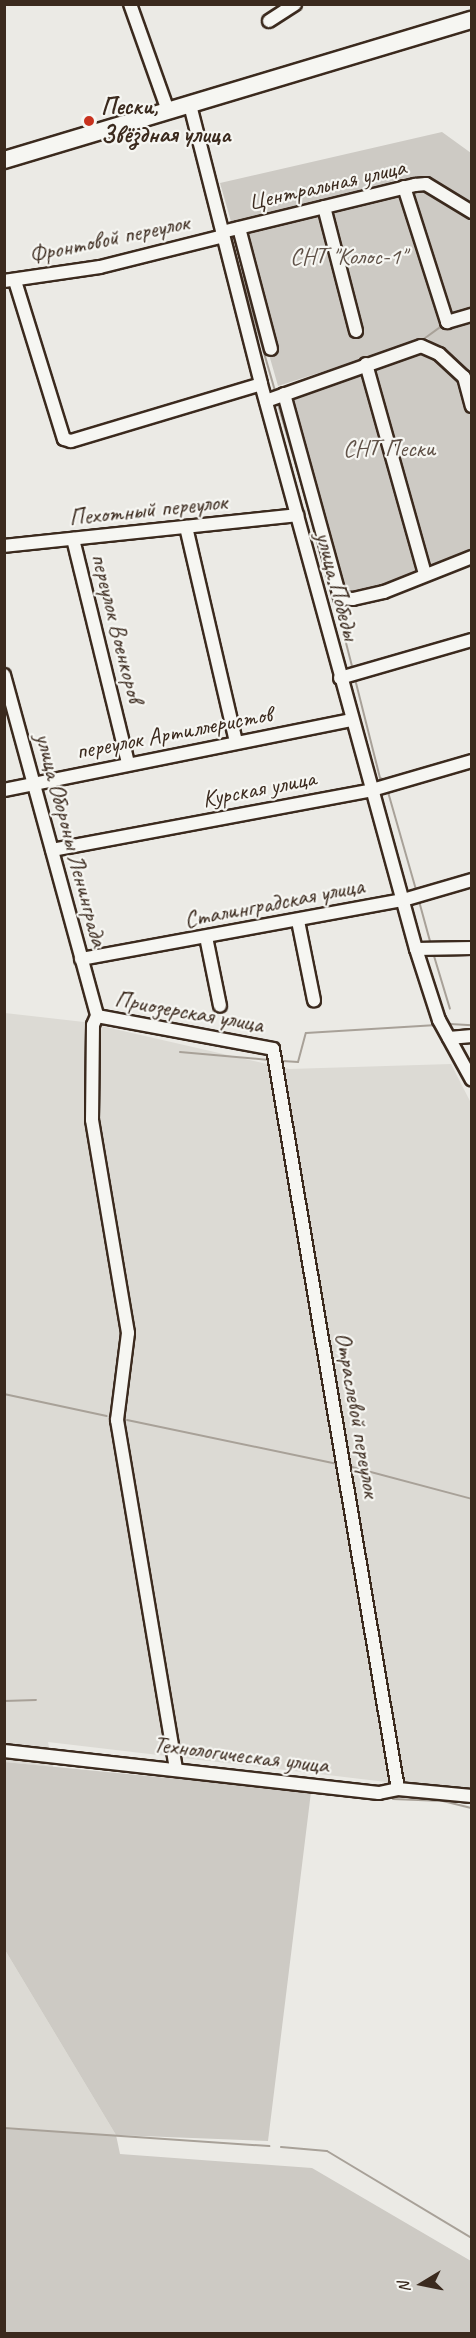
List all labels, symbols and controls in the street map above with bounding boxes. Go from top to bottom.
place label: Пески, Звёздная улица [101,93,233,149]
marker: Пески, Звёздная улица [82,114,96,128]
street label: Центральная улица [245,153,409,217]
street label: Фронтовой переулок [26,208,192,270]
park label: СНТ "Колос-1" [290,243,406,271]
park label: СНТ Пески [343,435,435,463]
street label: Пехотный переулок [68,487,228,533]
street label: улица Победы [309,529,365,643]
street label: переулок Военкоров [84,550,150,706]
street label: переулок Артиллеристов [75,700,273,766]
street label: улица Обороны Ленинграда [28,730,114,950]
street label: Курская улица [200,764,318,814]
street label: Сталинградская улица [181,871,367,935]
street label: Приозерская улица [112,985,266,1039]
street label: Отраслевой переулок [328,1330,386,1500]
street label: Технологическая улица [151,1730,331,1780]
north arrow [392,2254,452,2314]
text: N [394,2281,415,2294]

